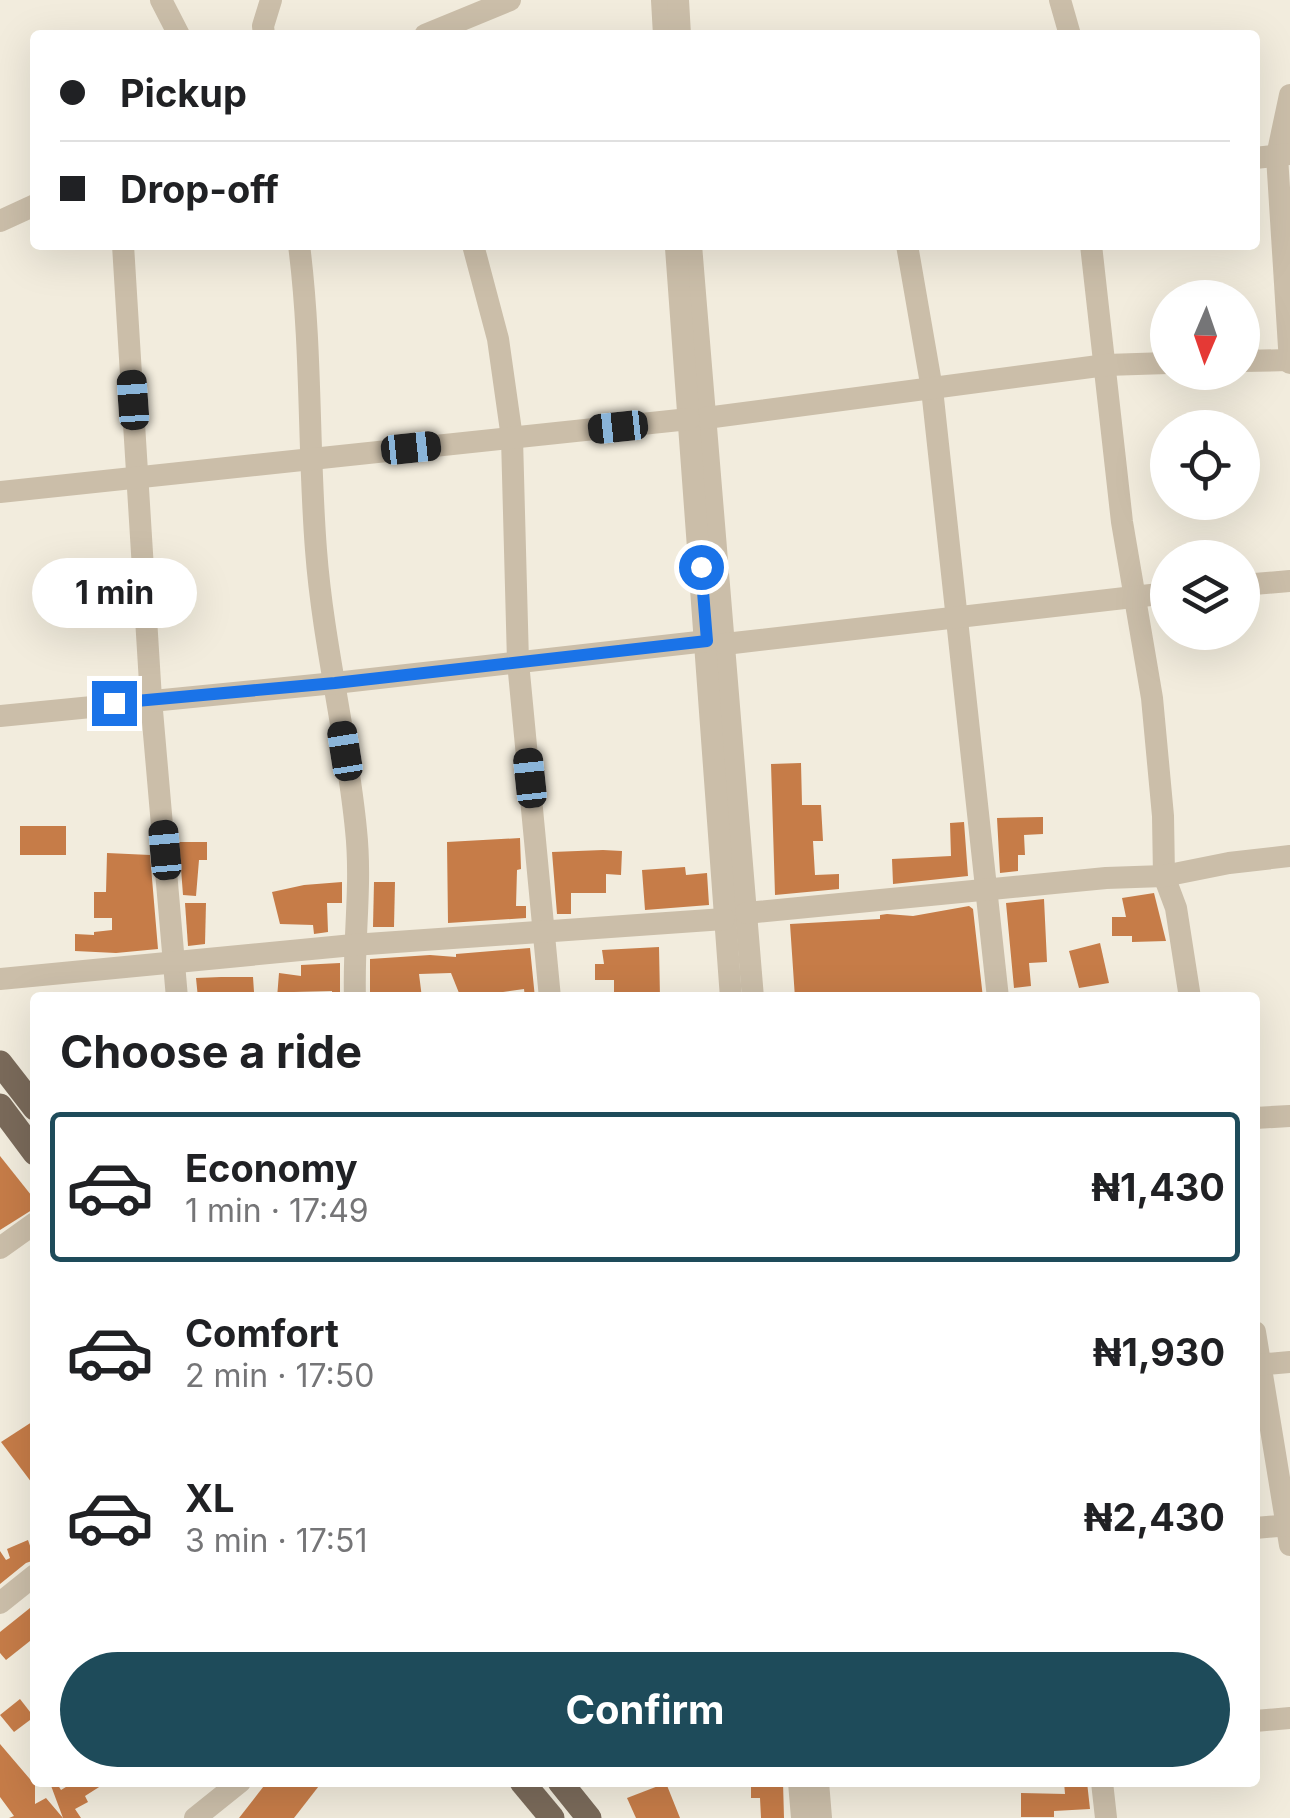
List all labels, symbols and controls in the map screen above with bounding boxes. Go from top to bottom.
text: Pickup [120,70,247,116]
text: Drop-off [120,166,279,212]
north arrow [1150,280,1260,390]
map controls [1150,280,1260,650]
car [116,369,150,431]
car [587,409,649,445]
button: locate [1150,410,1260,520]
car [380,430,442,466]
button: layers [1150,540,1260,650]
route start [679,545,724,590]
callout: 1 min [32,558,196,628]
text: 1 min [75,573,154,612]
route end [92,681,137,726]
car [325,719,365,783]
car [512,747,548,809]
car [147,819,183,881]
text: Choose a ride [60,1024,362,1079]
icon: car [65,1142,155,1232]
text: Economy [185,1145,358,1191]
text: ₦1,430 [1091,1164,1225,1210]
text: 1 min · 17:49 [185,1191,369,1230]
icon: car [65,1307,155,1397]
text: Comfort [185,1310,339,1356]
text: ₦1,930 [1093,1329,1225,1375]
text: 2 min · 17:50 [185,1356,374,1395]
icon: car [65,1472,155,1562]
text: XL [185,1475,235,1521]
text: ₦2,430 [1084,1494,1225,1540]
text: 3 min · 17:51 [185,1521,367,1560]
button: Confirm [60,1652,1230,1767]

